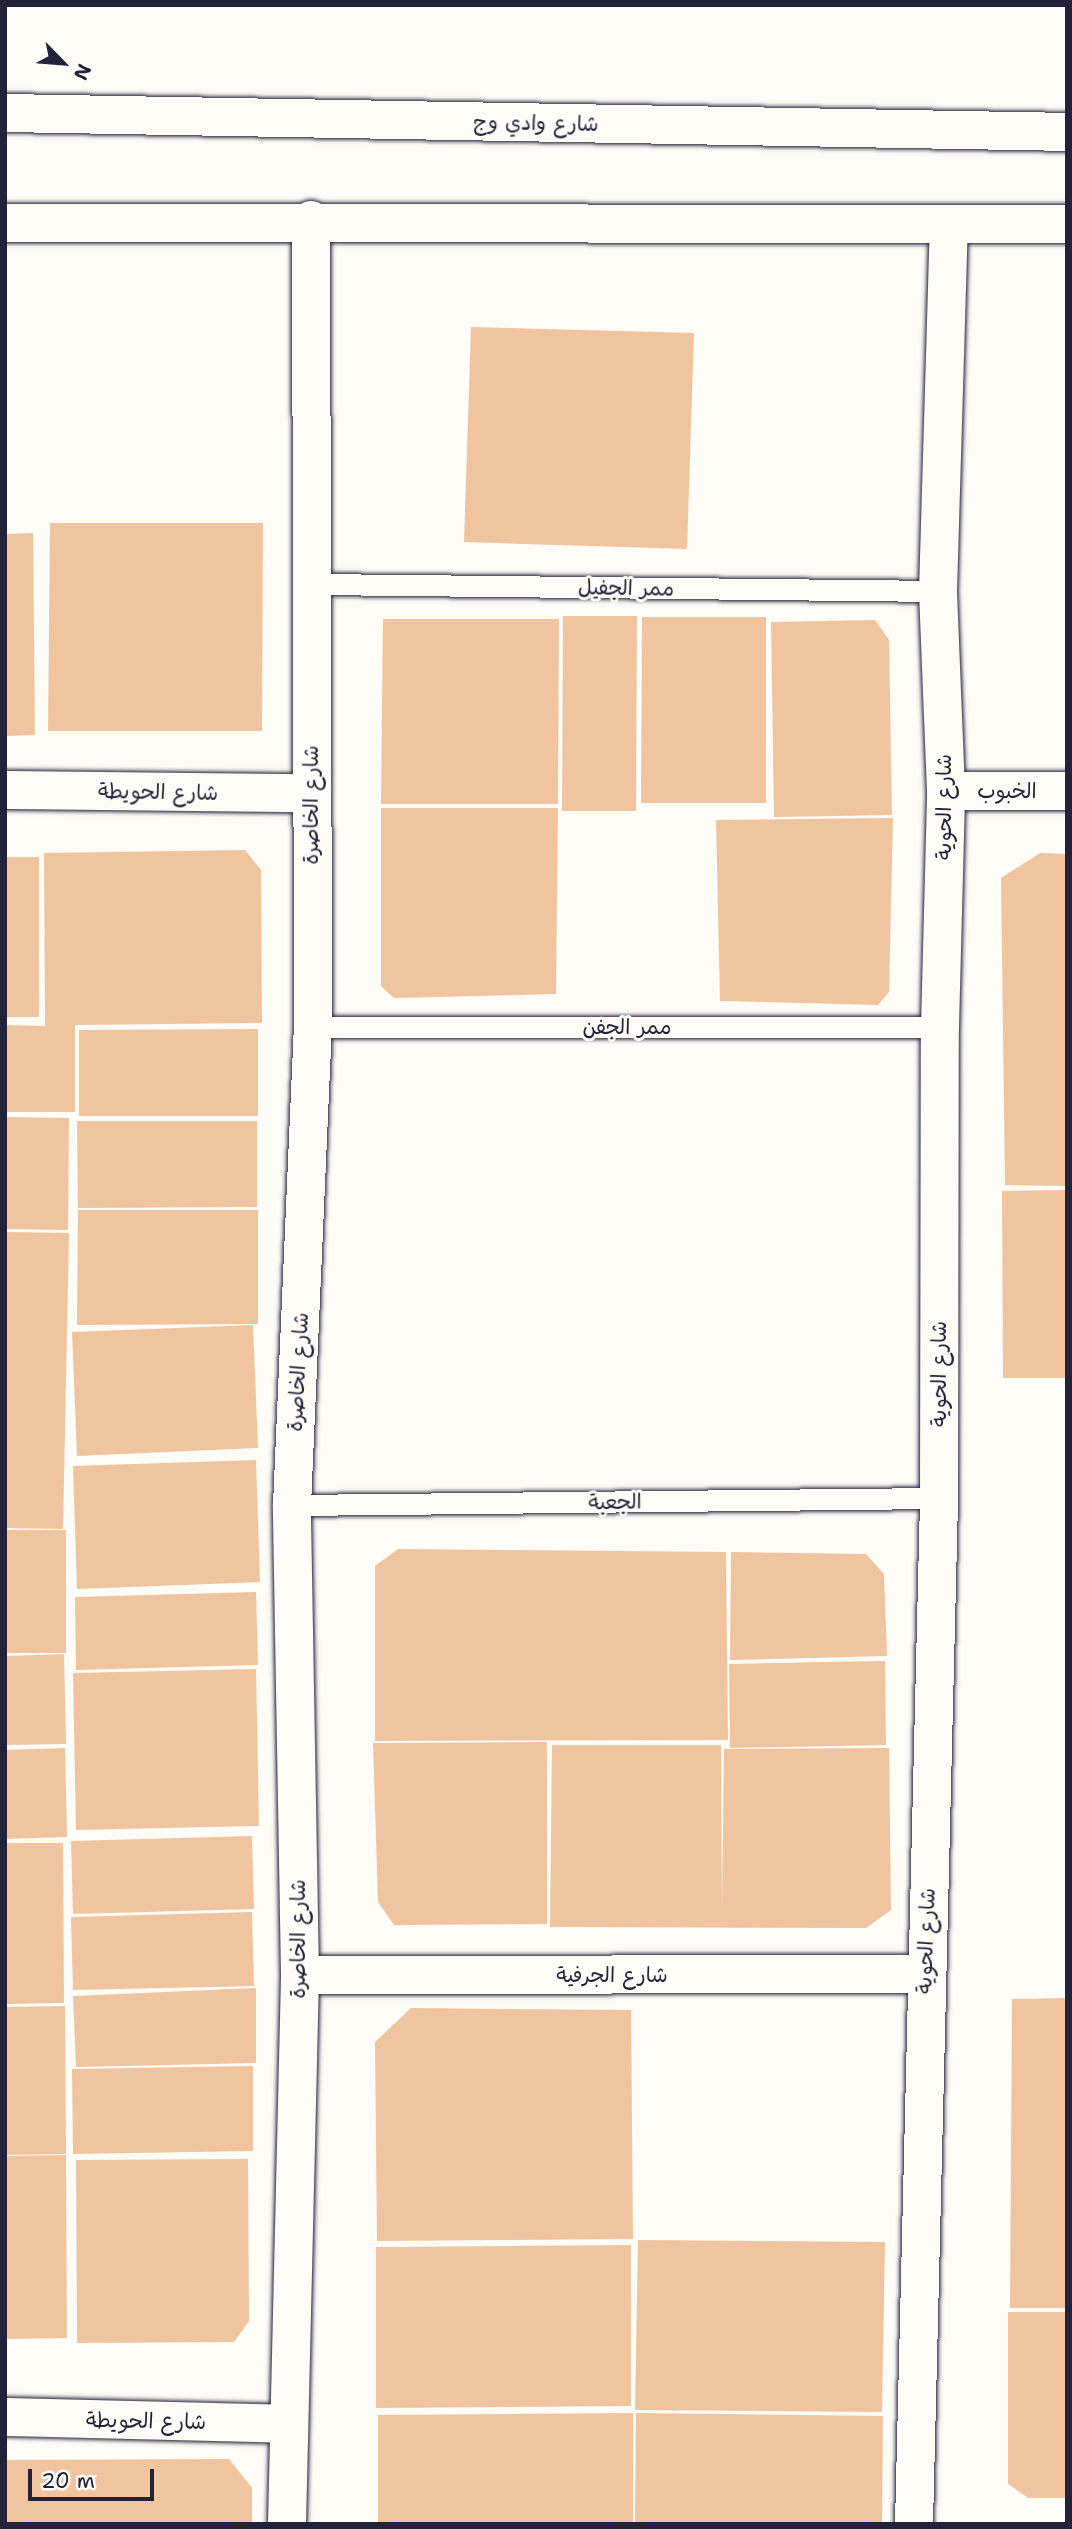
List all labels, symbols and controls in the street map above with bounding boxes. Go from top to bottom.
north arrow [28,28,98,98]
text: N [68,60,97,84]
street label: شارع وادي وج [473,109,599,137]
street label: ممر الجفيل [578,575,674,601]
street label: شارع الخاصرة [298,745,324,865]
street label: شارع الحوية [931,754,957,860]
street label: شارع الحويطة [98,778,218,806]
street label: الخبوب [977,778,1037,804]
street label: ممر الجفن [582,1014,672,1040]
street label: شارع الخاصرة [282,1312,314,1432]
street label: شارع الحوية [926,1321,952,1427]
street label: الجعبة [588,1489,642,1515]
street label: شارع الخاصرة [285,1879,311,1999]
street label: شارع الحوية [912,1888,940,1994]
street label: شارع الجرفية [556,1962,668,1988]
street label: شارع الحويطة [86,2407,206,2435]
scale bar [32,2456,158,2500]
text: 20 m [41,2467,95,2495]

